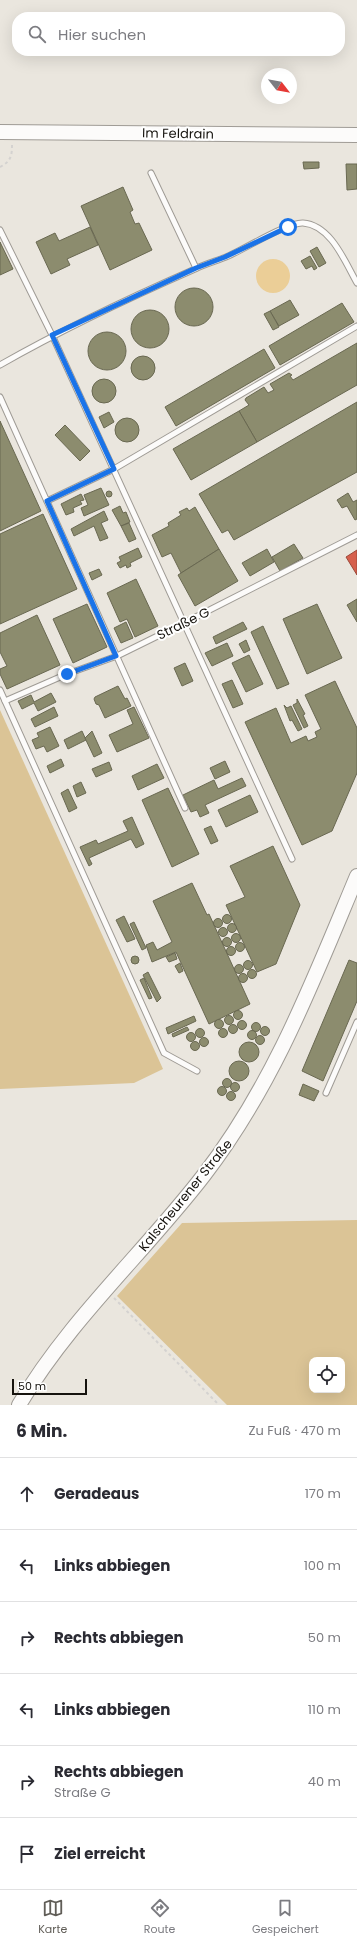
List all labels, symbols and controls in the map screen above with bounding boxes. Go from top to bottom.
search box [12,12,345,56]
icon: search [26,23,48,45]
text: Hier suchen [58,24,146,45]
north arrow [261,68,297,104]
street label: Im Feldrain [142,123,214,144]
route start [279,218,297,236]
street label: Straße G [154,603,213,644]
route end [58,665,76,683]
street label: Kalscheurener Straße [134,1135,237,1256]
map controls [309,1357,345,1393]
button: locate [309,1357,345,1393]
scale bar [12,1377,87,1396]
text: 50 m [18,1378,46,1394]
text: 6 Min. [16,1419,67,1443]
text: Zu Fuß · 470 m [248,1421,341,1440]
icon: ahead [16,1483,38,1505]
text: Geradeaus [54,1483,139,1504]
text: 170 m [305,1484,341,1503]
icon: left [16,1555,38,1577]
text: Links abbiegen [54,1555,170,1576]
text: 100 m [304,1556,341,1575]
icon: right [16,1627,38,1649]
text: Rechts abbiegen [54,1627,184,1648]
text: 50 m [308,1628,341,1647]
icon: left [16,1699,38,1721]
text: Links abbiegen [54,1699,170,1720]
text: 110 m [308,1700,341,1719]
text: Rechts abbiegen [54,1761,184,1782]
icon: right [16,1771,38,1793]
text: 40 m [308,1772,341,1791]
text: Straße G [54,1783,111,1802]
icon: arrive [16,1843,38,1865]
text: Ziel erreicht [54,1843,145,1864]
tab: Karte [38,1897,67,1938]
tab: Route [144,1897,175,1938]
tab: Gespeichert [252,1897,319,1938]

